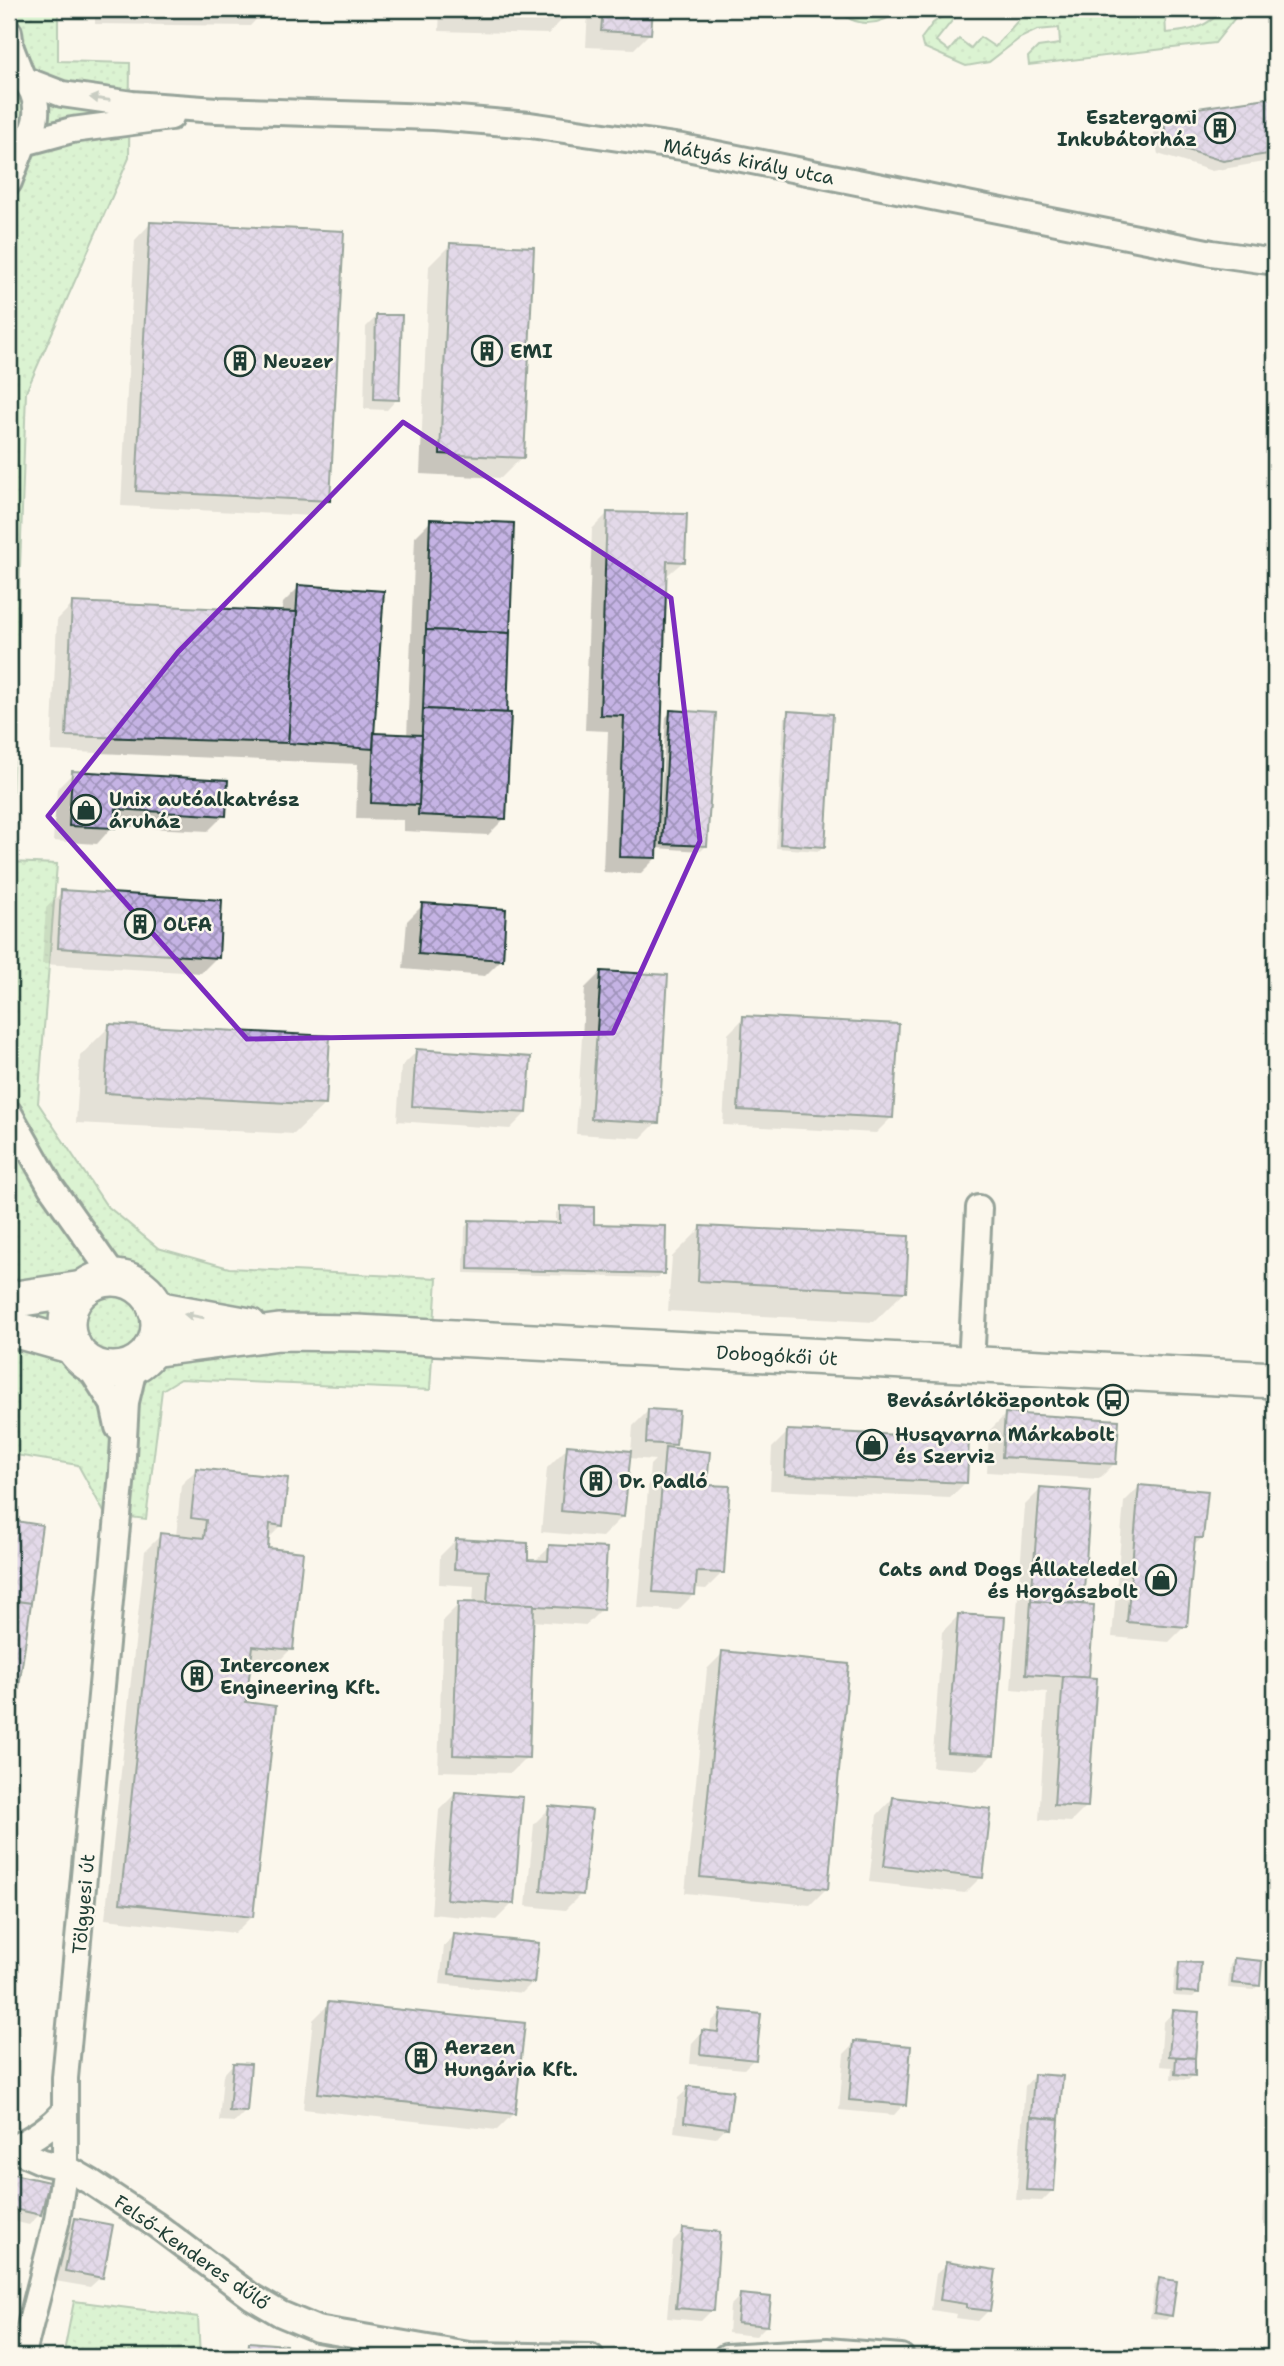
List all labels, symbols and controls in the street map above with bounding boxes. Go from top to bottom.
one-way arrow [89,94,111,105]
place label: Esztergomi Inkubátorház [1057,105,1197,152]
building icon: Esztergomi Inkubátorház [1203,111,1237,145]
street label: Mátyás király utca [661,133,837,190]
building icon: EMI [470,334,504,368]
place label: EMI [510,339,553,364]
building icon: Neuzer [223,344,257,378]
place label: Neuzer [263,349,334,374]
place label: Unix autóalkatrész áruház [109,787,300,834]
shop icon: Unix autóalkatrész áruház [69,793,103,827]
building icon: OLFA [123,907,157,941]
place label: OLFA [163,912,212,937]
one-way arrow [183,1310,205,1321]
street label: Dobogókői út [715,1340,839,1371]
bus stop icon: Bevásárlóközpontok [1096,1383,1130,1417]
place label: Bevásárlóközpontok [887,1388,1090,1413]
place label: Husqvarna Márkabolt és Szerviz [895,1422,1115,1469]
shop icon: Husqvarna Márkabolt és Szerviz [855,1428,889,1462]
building icon: Dr. Padló [579,1464,613,1498]
place label: Dr. Padló [619,1469,708,1494]
place label: Cats and Dogs Állateledel és Horgászbolt [878,1556,1138,1604]
shop icon: Cats and Dogs Állateledel és Horgászbolt [1144,1563,1178,1597]
place label: Interconex Engineering Kft. [220,1653,380,1700]
building icon: Interconex Engineering Kft. [180,1659,214,1693]
street label: Tölgyesi út [67,1853,100,1955]
place label: Aerzen Hungária Kft. [444,2035,578,2082]
building icon: Aerzen Hungária Kft. [404,2041,438,2075]
street label: Felső-Kenderes dűlő [109,2189,274,2316]

